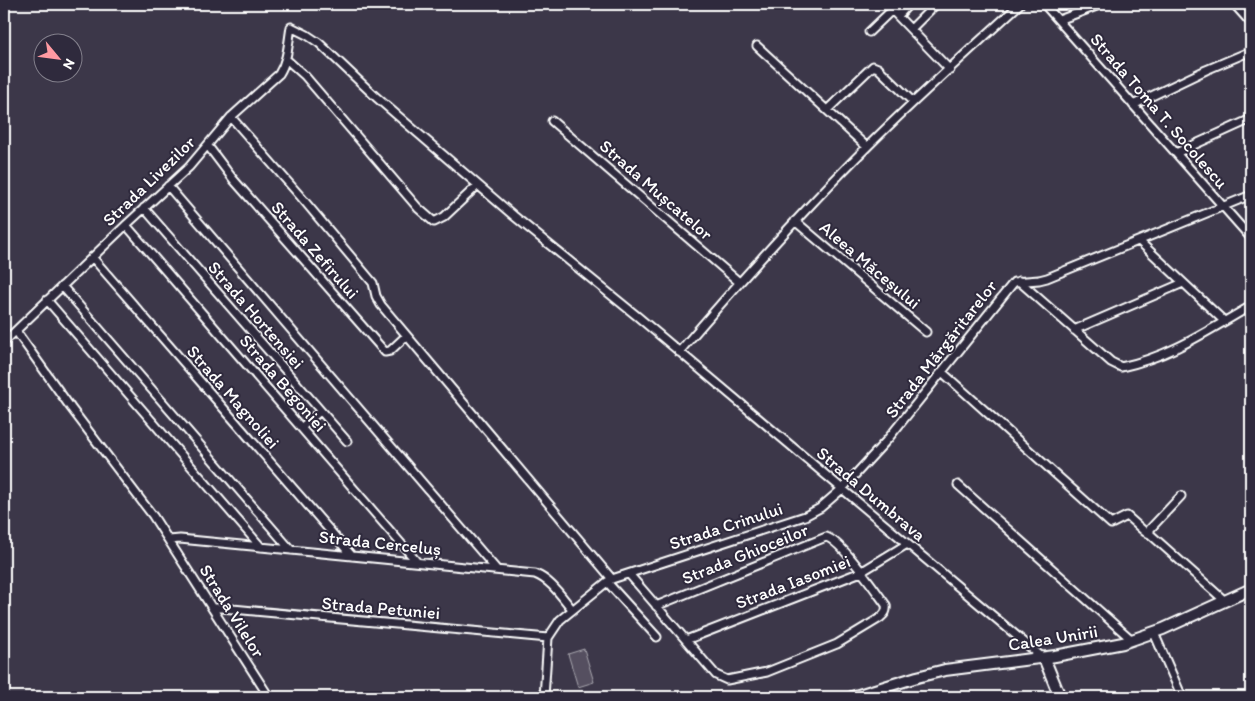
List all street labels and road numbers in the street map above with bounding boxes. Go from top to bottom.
street label: Strada Toma T. Socolescu [1085,29,1233,193]
street label: Strada Livezilor [98,131,201,231]
street label: Strada Mușcatelor [595,135,718,246]
street label: Strada Zefirului [266,196,364,304]
street label: Aleea Măceșului [815,216,925,314]
street label: Strada Hortensiei [203,256,309,374]
street label: Strada Mărgăritarelor [880,275,1002,422]
street label: Strada Begoniei [235,330,331,436]
street label: Strada Magnoliei [182,341,284,453]
street label: Strada Dumbrava [812,442,930,546]
street label: Strada Crinului [667,497,785,555]
street label: Strada Ghioceilor [679,518,812,589]
street label: Strada Cerceluș [318,526,442,560]
street label: Strada Iasomiei [732,550,854,614]
street label: Strada Vilelor [195,560,270,662]
street label: Strada Petuniei [321,592,441,624]
street label: Calea Unirii [1007,620,1099,656]

